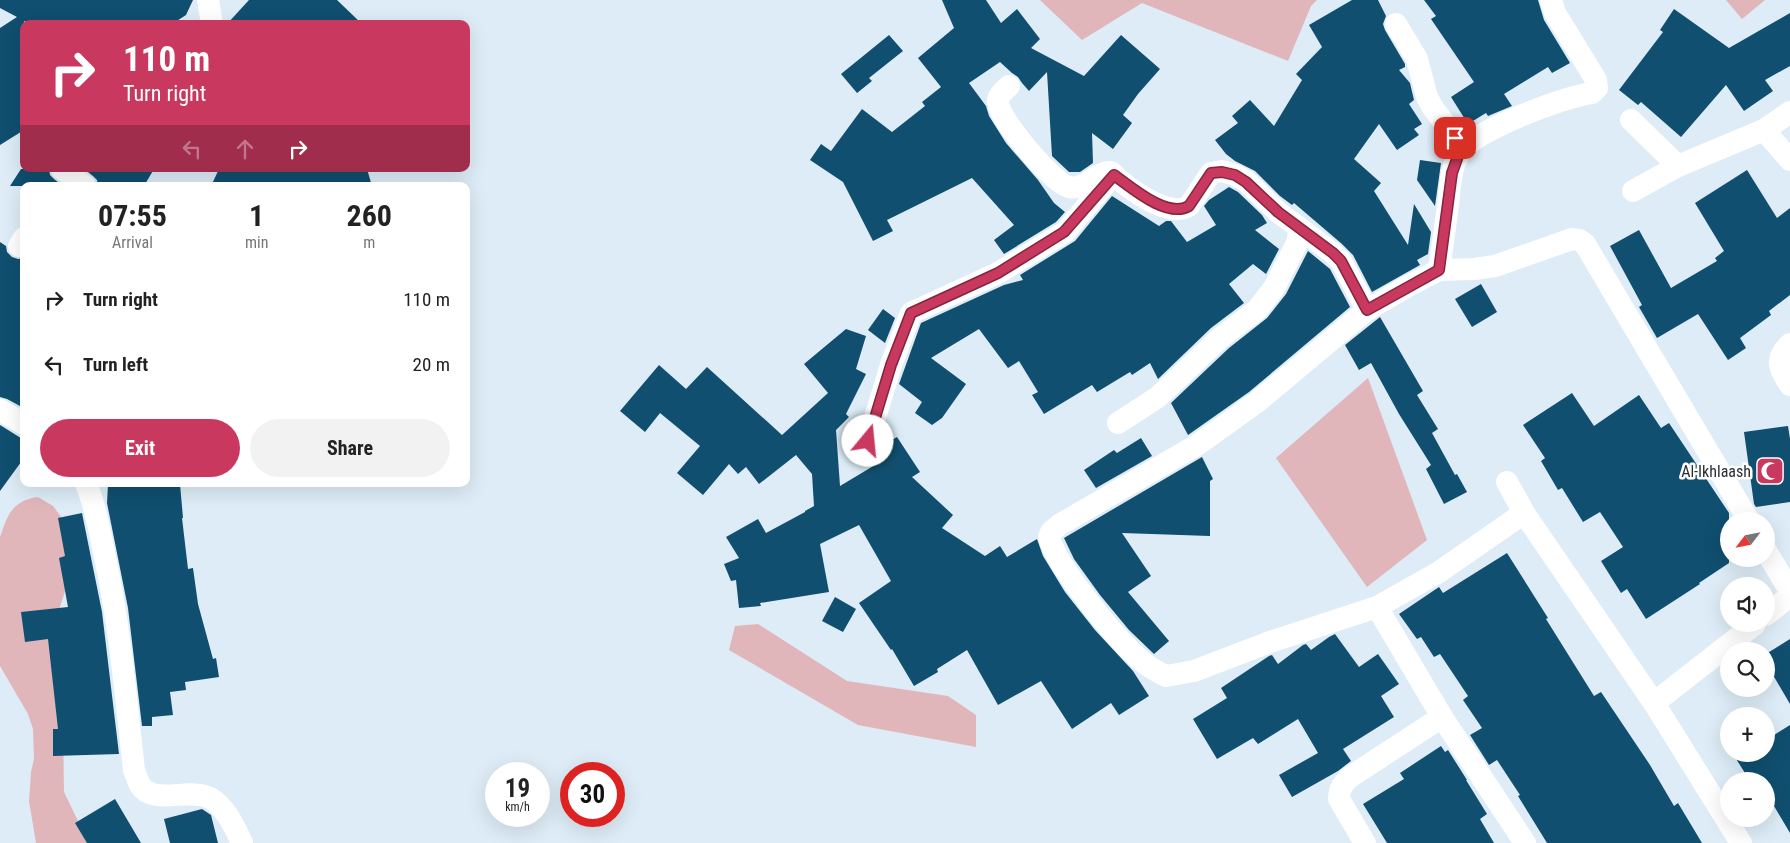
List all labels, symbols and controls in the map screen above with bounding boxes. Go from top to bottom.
text: 110 m [123,39,210,80]
icon: right [40,40,105,105]
text: Turn right [123,81,206,106]
pin [1434,117,1476,159]
icon: arrive [1441,124,1469,152]
icon: left [178,135,206,163]
icon: ahead [231,135,259,163]
icon: right [284,135,312,163]
text: 07:55 [98,198,167,233]
text: 1 [249,198,264,233]
text: 260 [346,198,392,233]
text: Arrival [112,233,153,252]
text: min [245,233,268,252]
text: m [363,233,375,252]
icon: right [40,286,68,314]
text: Turn right [83,288,158,311]
text: 110 m [403,288,450,311]
icon: left [40,351,68,379]
text: Turn left [83,353,148,376]
text: 20 m [413,353,450,376]
position arrow [841,414,893,466]
button: Exit [40,419,240,477]
button: Share [250,419,450,477]
mosque icon: Al-Ikhlaash [1755,456,1785,486]
place label: Al-Ikhlaash [1681,462,1751,481]
north arrow [1720,512,1775,568]
map controls [1720,512,1775,827]
button: sound [1720,577,1775,632]
button: search [1720,642,1775,697]
button: + [1720,707,1775,762]
speed limit sign: 30 [560,762,625,827]
button: − [1720,772,1775,827]
text: 19 [505,774,530,803]
text: km/h [505,800,530,814]

